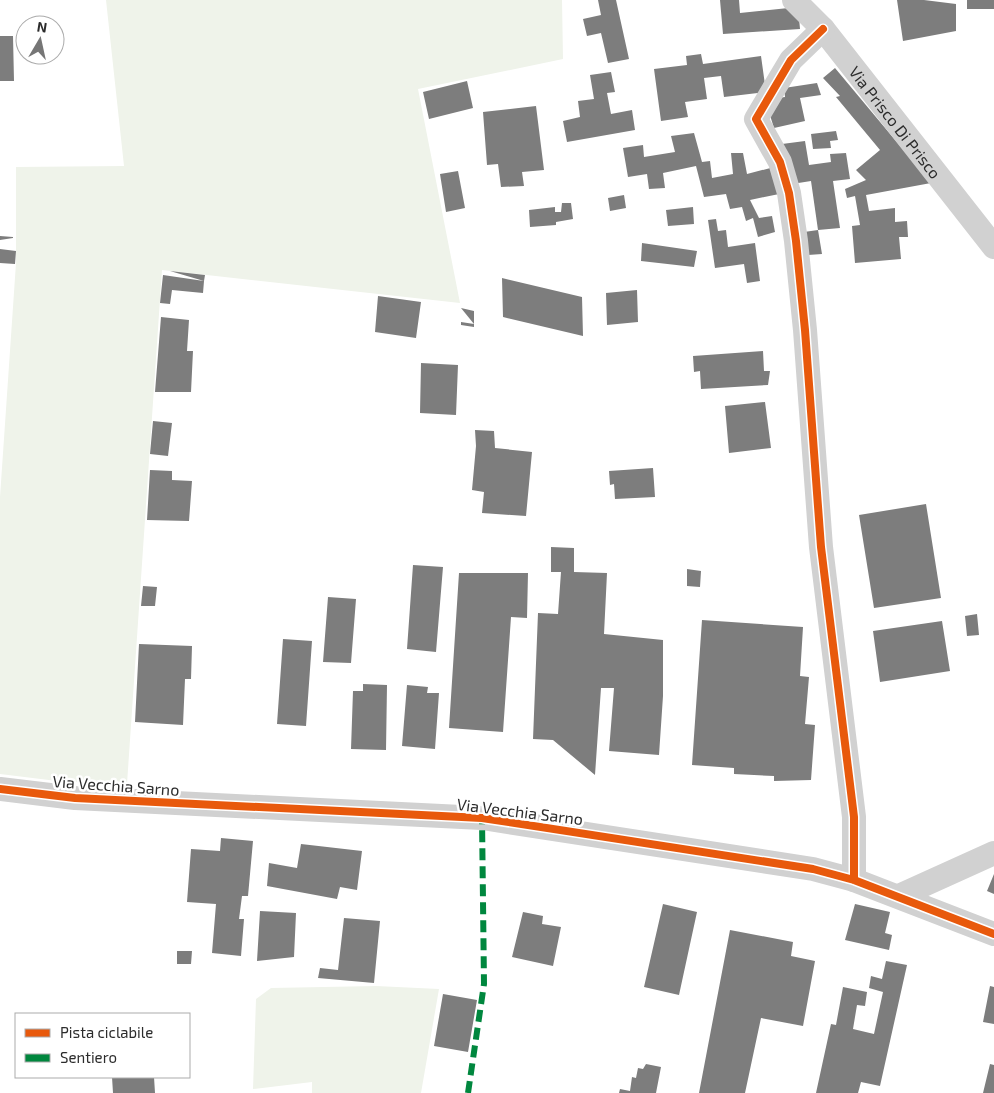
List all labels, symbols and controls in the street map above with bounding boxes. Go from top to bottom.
north arrow [15,15,65,65]
text: N [36,17,48,36]
street label: Via Prisco Di Prisco [846,62,946,182]
street label: Via Vecchia Sarno [52,771,180,799]
street label: Via Vecchia Sarno [456,794,584,828]
legend [15,1013,190,1078]
text: Pista ciclabile [60,1023,153,1041]
text: Sentiero [60,1048,117,1066]

